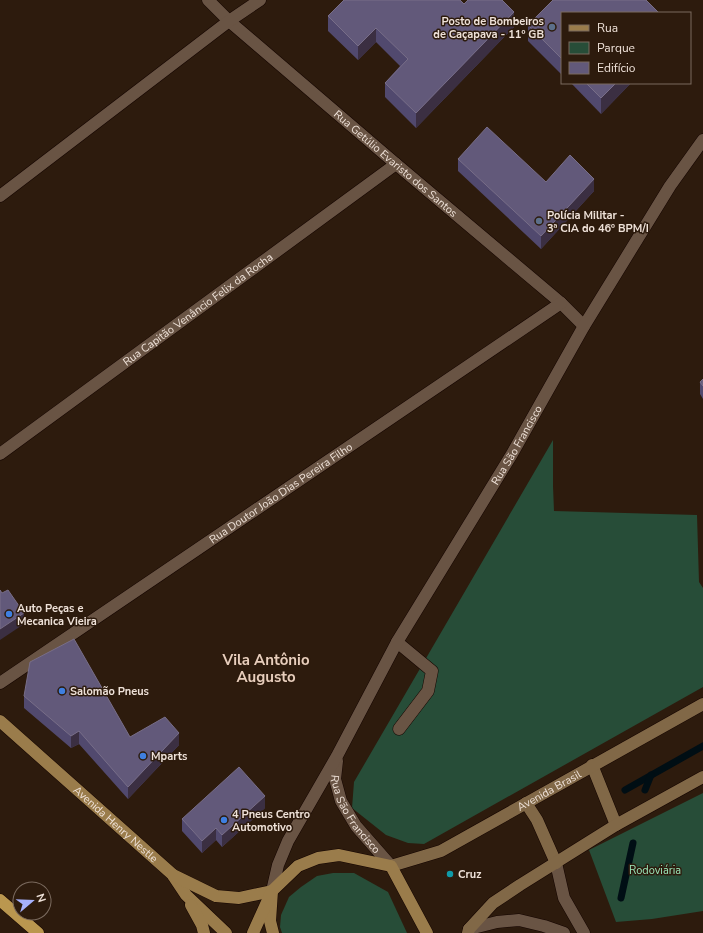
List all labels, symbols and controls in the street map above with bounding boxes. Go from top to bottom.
legend [561,12,691,84]
place label: Posto de Bombeiros de Caçapava - 11º GB [433,14,544,42]
text: Rua [597,20,618,36]
marker: Posto de Bombeiros de Caçapava - 11º GB [547,22,557,32]
text: Parque [597,40,635,56]
text: Edifício [597,60,636,76]
street label: Rua Getúlio Evaristo dos Santos [331,107,461,220]
place label: Polícia Militar - 3ª CIA do 46º BPM/I [547,208,649,236]
marker: Polícia Militar - 3ª CIA do 46º BPM/I [534,216,544,226]
street label: Rua Capitão Venâncio Felix da Rocha [120,249,276,369]
street label: Rua São Francisco [487,403,545,488]
street label: Rua Doutor João Dias Pereira Filho [206,439,355,547]
place label: Auto Peças e Mecanica Vieira [17,601,97,629]
marker: Auto Peças e Mecanica Vieira [4,609,14,619]
district label: Vila Antônio Augusto [221,650,310,687]
place label: Salomão Pneus [70,684,149,699]
marker: Salomão Pneus [57,686,67,696]
place label: Mparts [151,749,187,764]
marker: Mparts [138,751,148,761]
street label: Avenida Brasil [514,766,584,814]
street label: Rua São Francisco [327,774,384,856]
street label: Avenida Henry Nestle [70,782,161,866]
place label: 4 Pneus Centro Automotivo [232,807,310,835]
marker: 4 Pneus Centro Automotivo [219,815,229,825]
park label: Rodoviária [629,863,681,878]
place label: Cruz [458,867,481,882]
marker: Cruz [445,869,455,879]
north arrow [12,881,52,921]
text: N [33,892,49,904]

